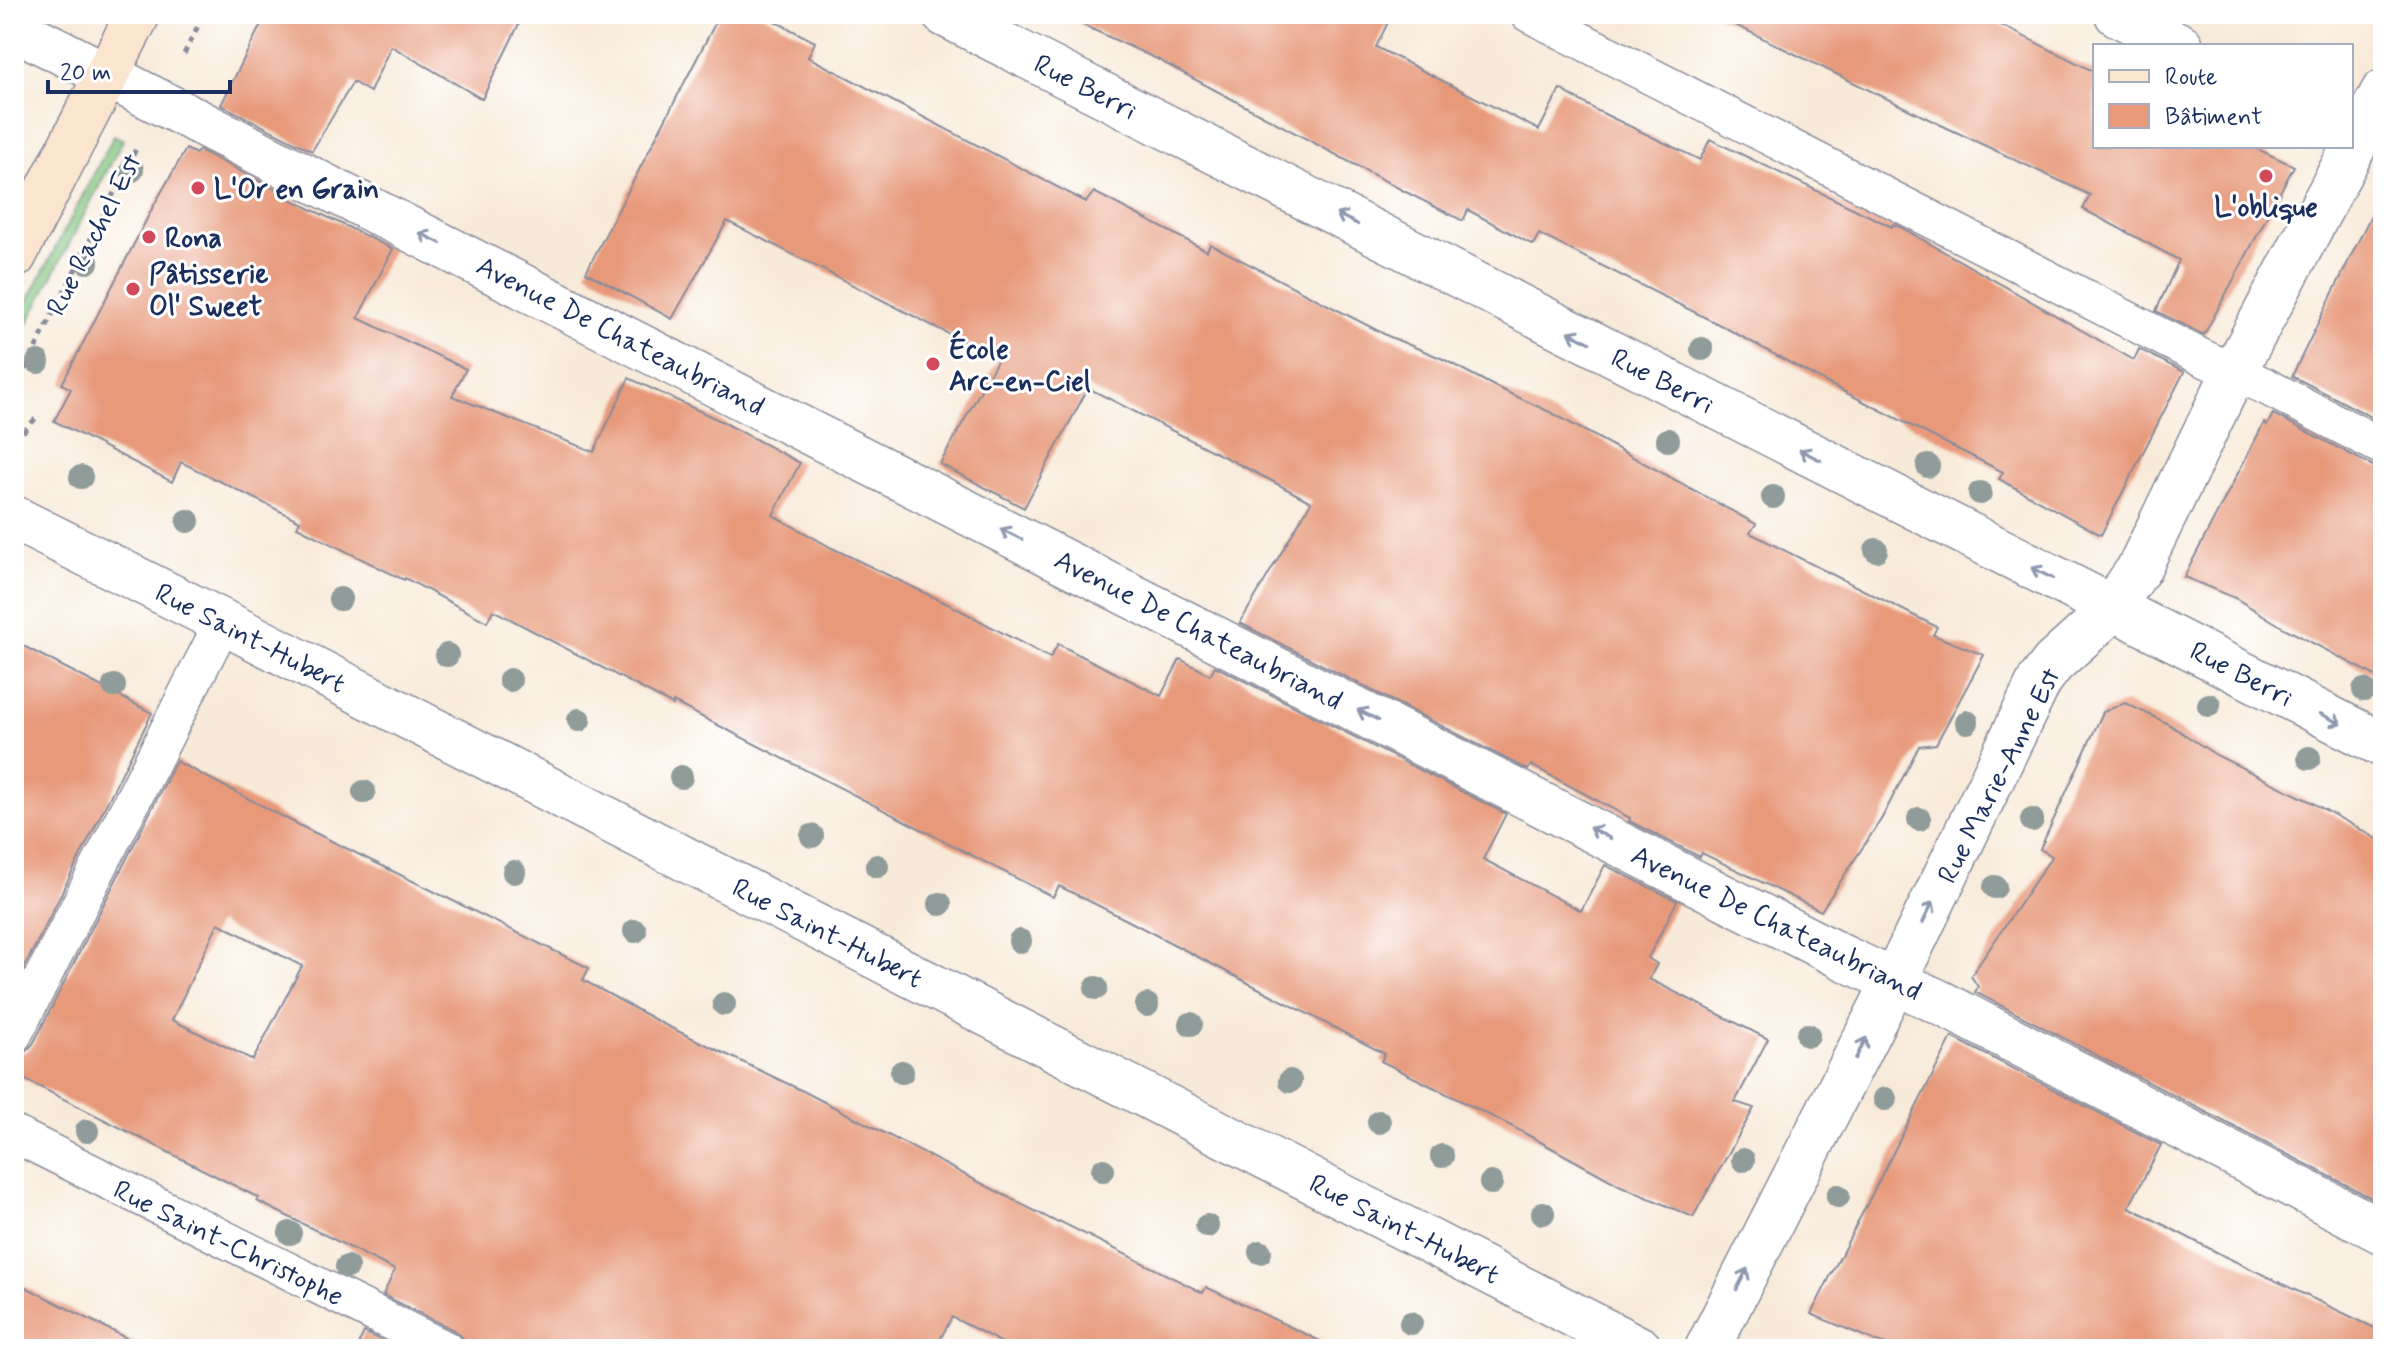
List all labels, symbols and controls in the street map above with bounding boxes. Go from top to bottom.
scale bar [48,44,230,94]
legend [2093,44,2353,148]
street label: Rue Berri [1027,47,1143,130]
text: 20 m [60,58,111,89]
text: Route [2165,62,2217,93]
text: Bâtiment [2165,102,2263,133]
street label: Rue Rachel Est [39,147,152,322]
marker: L'oblique [2257,167,2275,185]
place label: L'Or en Grain [214,172,379,209]
marker: L'Or en Grain [189,179,207,197]
place label: L'oblique [2214,190,2318,227]
one-way arrow [1336,211,1359,226]
place label: Rona [165,221,222,258]
marker: Rona [140,228,158,246]
one-way arrow [419,230,443,245]
street label: Avenue De Chateaubriand [469,248,770,426]
place label: Pâtisserie Ol' Sweet [149,257,268,326]
marker: Pâtisserie Ol' Sweet [124,280,142,298]
one-way arrow [1567,329,1591,344]
place label: École Arc-en-Ciel [949,330,1091,401]
street label: Rue Berri [1604,341,1720,424]
marker: École Arc-en-Ciel [924,355,942,373]
one-way arrow [1799,447,1823,462]
one-way arrow [1000,525,1024,541]
street label: Avenue De Chateaubriand [1047,542,1348,720]
one-way arrow [2031,565,2055,580]
street label: Rue Saint-Hubert [148,575,351,703]
street label: Rue Berri [2183,634,2299,717]
street label: Rue Marie-Anne Est [1930,661,2071,890]
one-way arrow [1356,707,1380,723]
one-way arrow [2319,711,2343,727]
one-way arrow [1588,825,1612,841]
street label: Avenue De Chateaubriand [1625,838,1927,1011]
street label: Rue Saint-Hubert [725,870,928,998]
one-way arrow [1921,900,1936,924]
one-way arrow [1853,1036,1869,1060]
street label: Rue Saint-Hubert [1302,1166,1505,1294]
street label: Rue Saint-Christophe [107,1172,349,1316]
one-way arrow [1735,1268,1751,1292]

